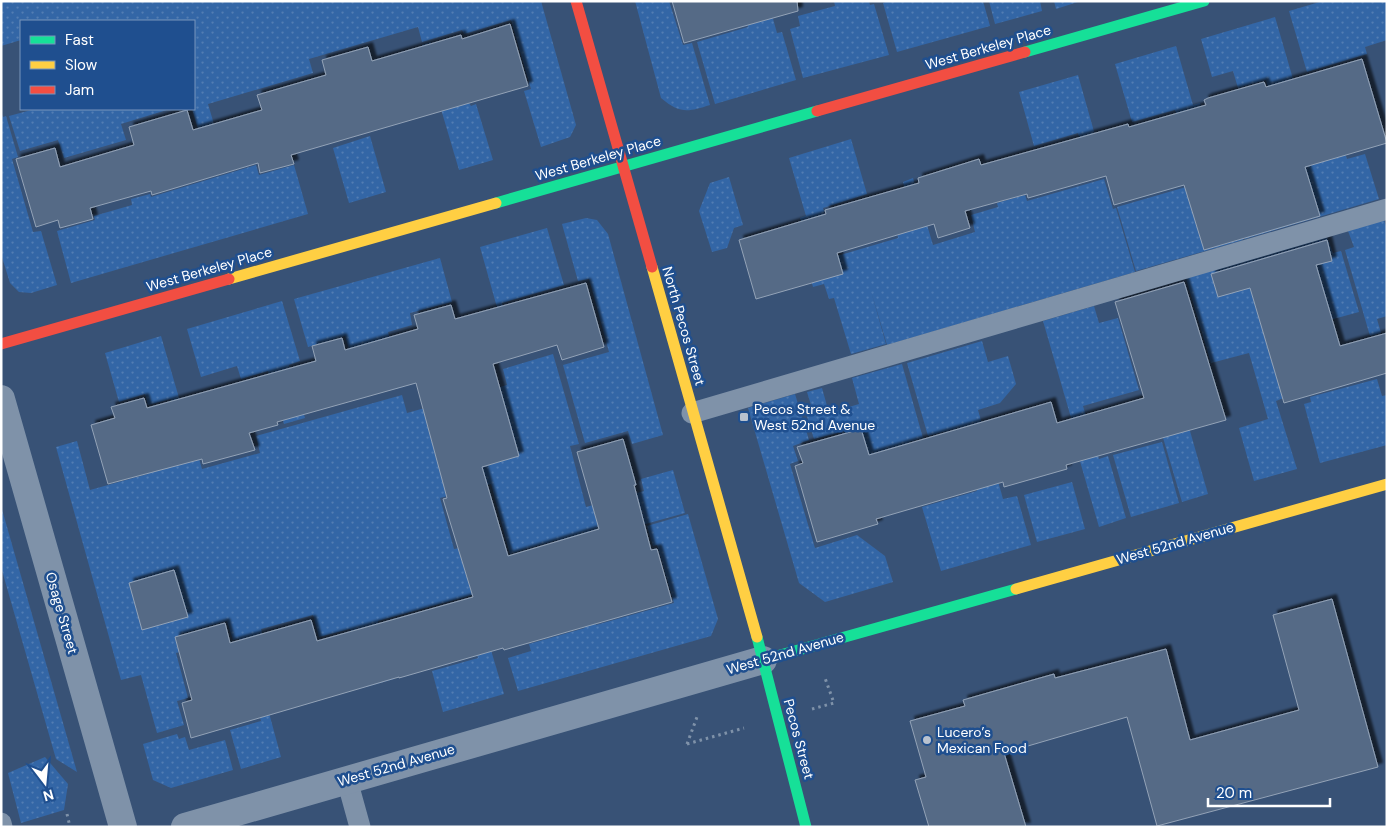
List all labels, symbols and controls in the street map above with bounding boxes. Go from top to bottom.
legend [20,20,195,110]
street label: West Berkeley Place [923,20,1053,74]
text: Fast [65,30,94,50]
text: Slow [65,55,98,75]
text: Jam [65,80,94,100]
street label: West Berkeley Place [533,131,663,185]
street label: West Berkeley Place [144,242,274,296]
street label: North Pecos Street [658,264,710,388]
place label: Pecos Street & West 52nd Avenue [754,400,875,434]
marker: Pecos Street & West 52nd Avenue [738,411,750,423]
street label: West 52nd Avenue [1114,518,1236,568]
street label: Osage Street [42,570,82,656]
street label: West 52nd Avenue [724,628,846,678]
street label: Pecos Street [780,697,818,781]
place label: Lucero’s Mexican Food [937,723,1027,757]
marker: Lucero’s Mexican Food [921,734,933,746]
street label: West 52nd Avenue [335,740,457,790]
north arrow [20,758,70,808]
scale bar [1208,776,1330,808]
text: 20 m [1216,783,1252,803]
text: N [41,785,56,806]

